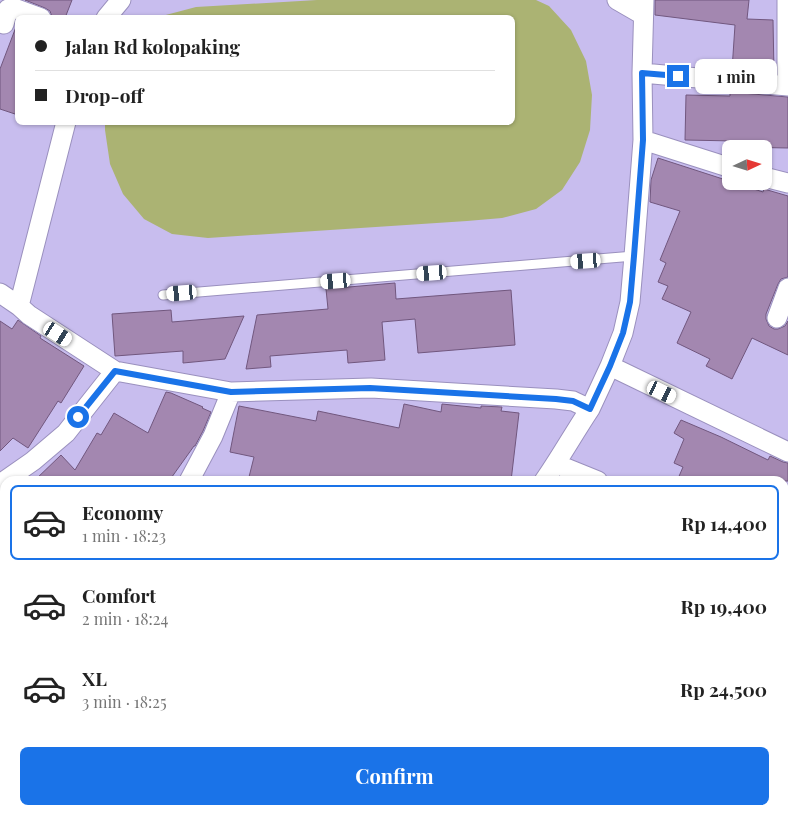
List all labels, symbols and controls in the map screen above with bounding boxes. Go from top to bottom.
text: Jalan Rd kolopaking [65,33,240,59]
callout: 1 min [696,58,778,94]
route end [667,65,689,87]
text: 1 min [716,66,756,87]
text: Drop-off [65,82,143,108]
north arrow [722,140,772,190]
map controls [722,140,772,190]
car [570,252,601,270]
car [416,264,447,282]
car [320,272,351,290]
car [166,284,197,302]
car [41,320,74,348]
car [645,379,678,405]
route start [67,406,89,428]
text: Economy [82,499,163,525]
icon: car [22,500,67,545]
text: Rp 14,400 [681,510,767,536]
text: 1 min · 18:23 [82,525,166,546]
text: Comfort [82,582,156,608]
icon: car [22,583,67,628]
text: Rp 19,400 [681,593,767,619]
text: 2 min · 18:24 [82,608,168,629]
text: XL [82,665,107,691]
icon: car [22,666,67,711]
text: Rp 24,500 [680,676,767,702]
text: 3 min · 18:25 [82,691,167,712]
button: Confirm [20,747,769,805]

